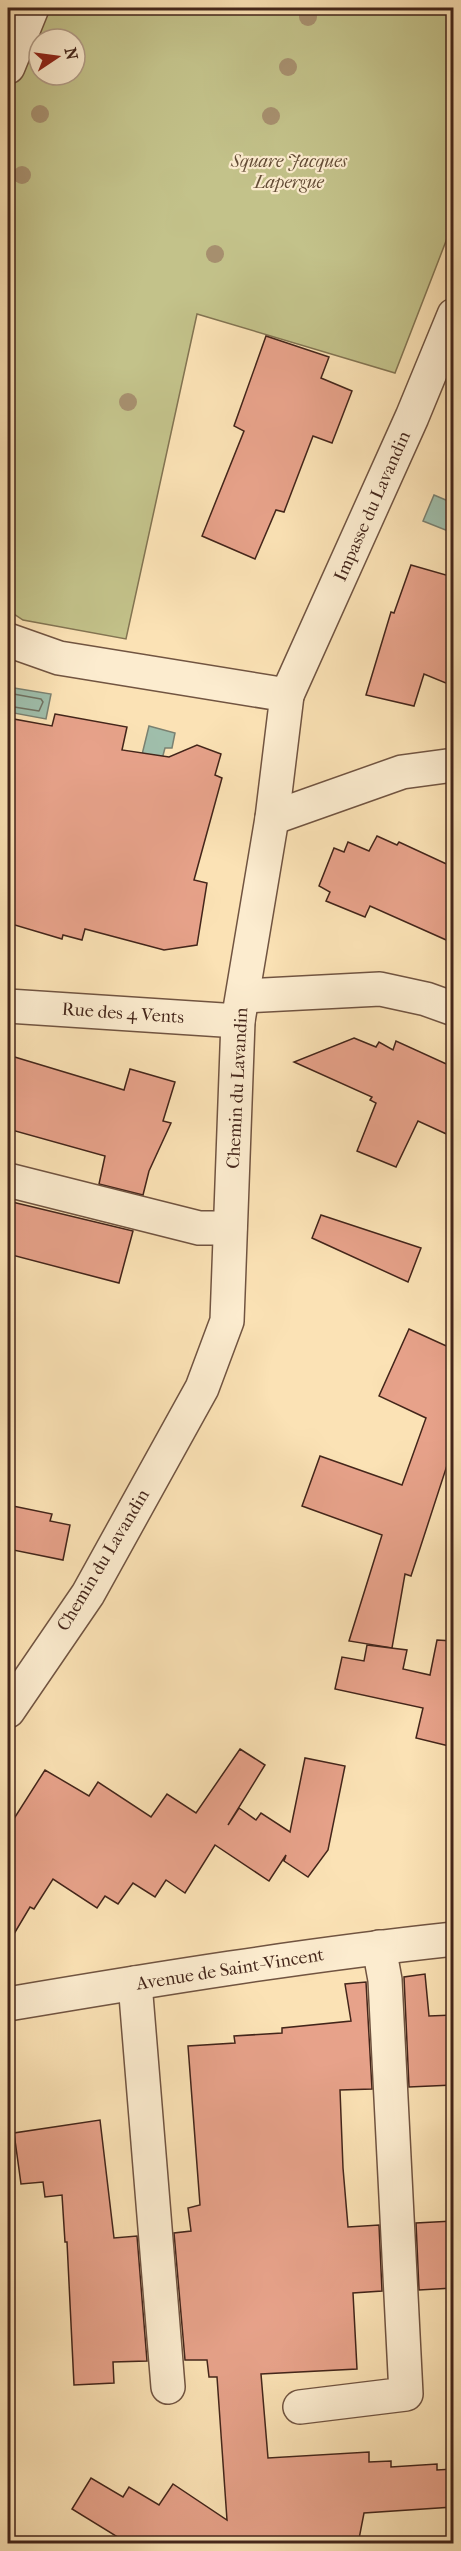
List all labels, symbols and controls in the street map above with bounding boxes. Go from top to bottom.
north arrow [27,27,87,87]
text: N [61,46,82,63]
park label: Square Jacques Lapergue [230,151,347,193]
street label: Impasse du Lavandin [330,427,415,584]
street label: Rue des 4 Vents [61,999,185,1028]
street label: Chemin du Lavandin [223,1006,252,1169]
street label: Chemin du Lavandin [53,1485,154,1635]
street label: Avenue de Saint-Vincent [134,1944,326,1995]

